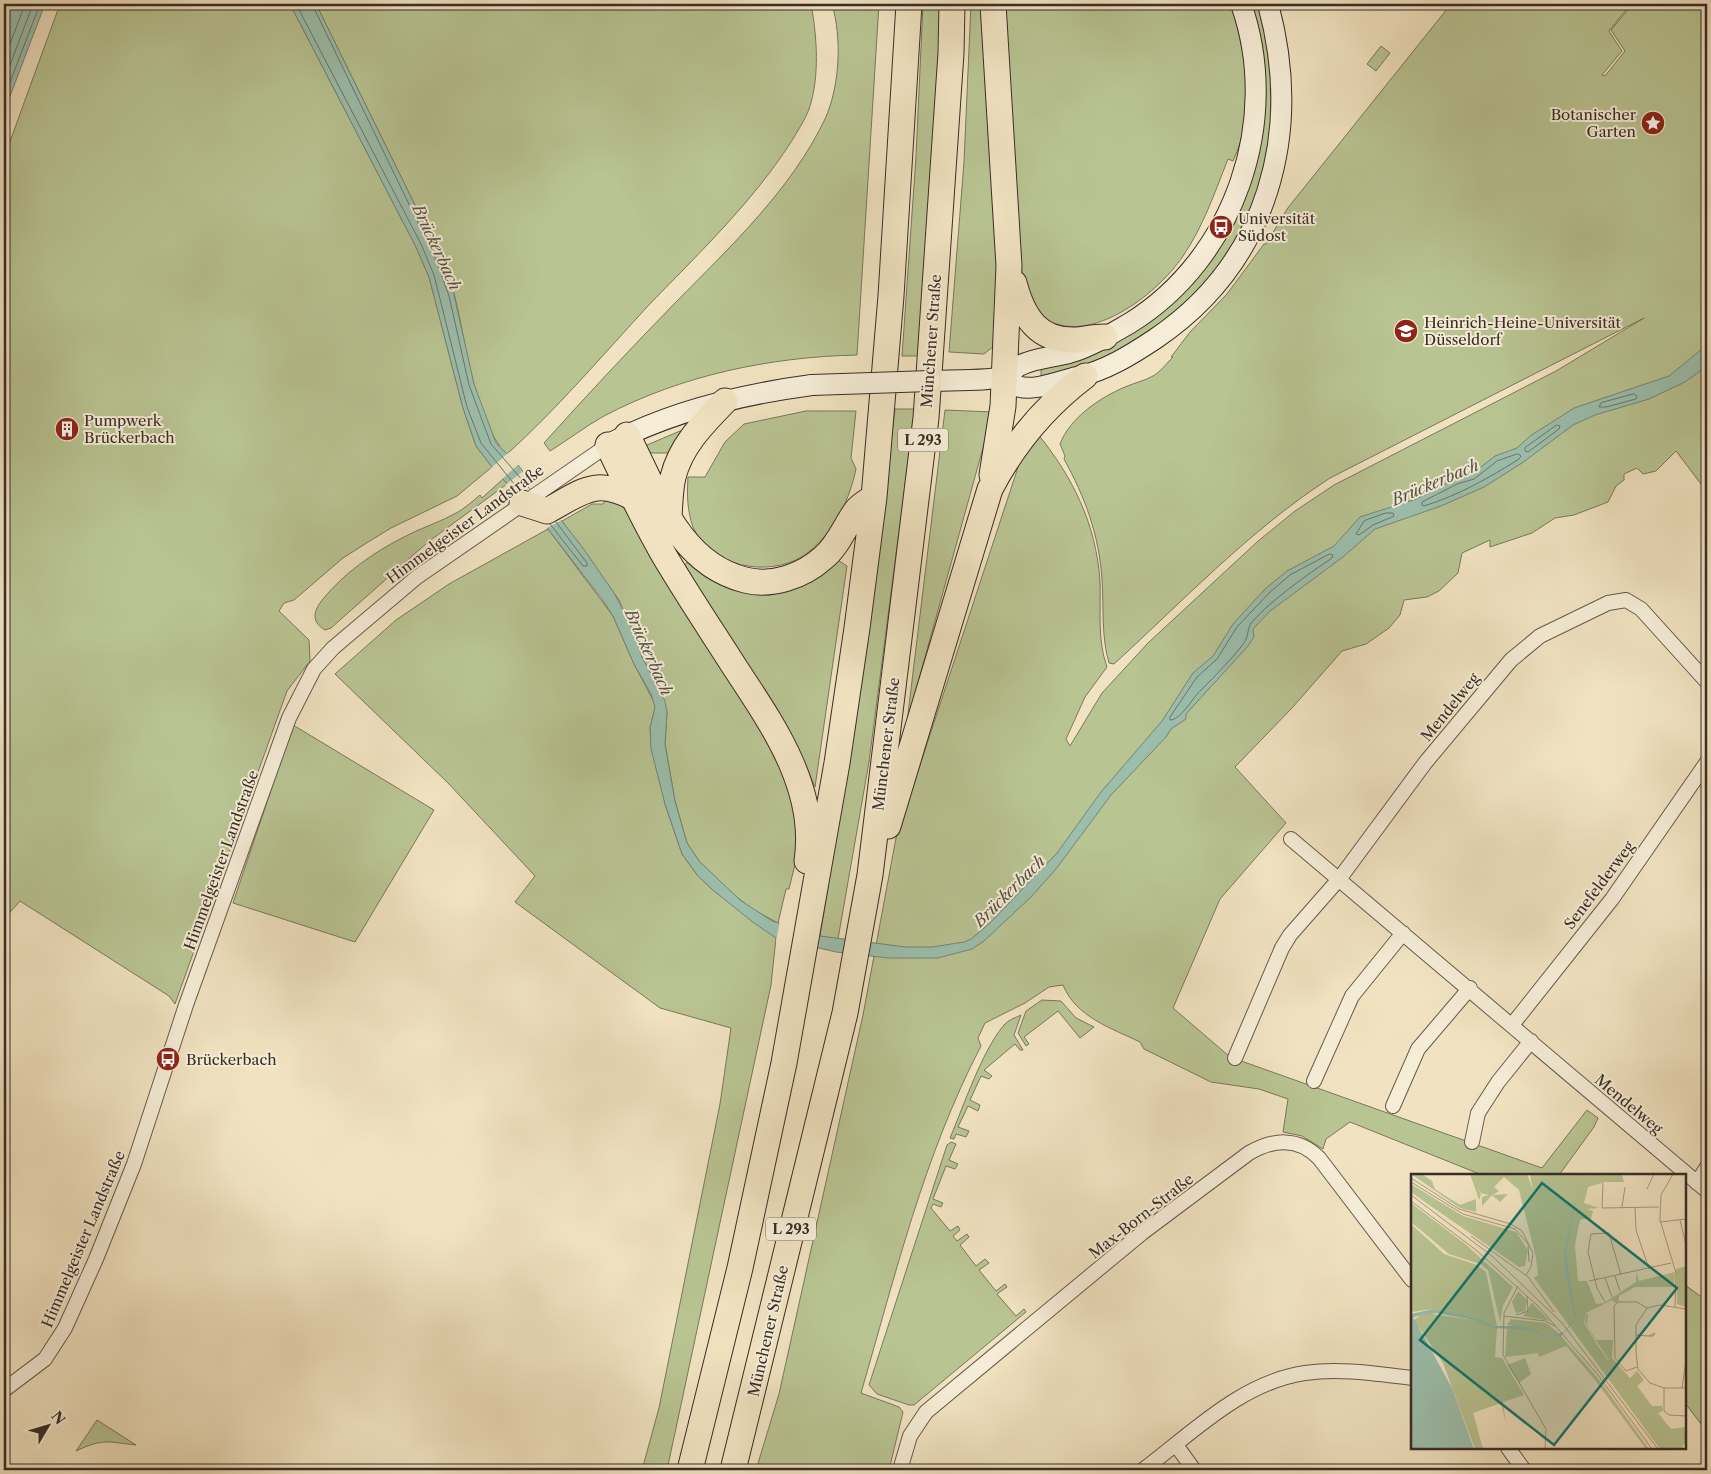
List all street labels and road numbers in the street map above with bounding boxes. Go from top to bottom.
street label: Münchener Straße [917,273,945,409]
road number: L 293 [898,428,948,452]
street label: Himmelgeister Landstraße [382,460,548,588]
street label: Mendelweg [1417,669,1483,745]
street label: Münchener Straße [868,676,904,812]
street label: Himmelgeister Landstraße [180,767,262,953]
street label: Senefelderweg [1560,837,1638,933]
street label: Mendelweg [1591,1070,1667,1138]
street label: Himmelgeister Landstraße [37,1148,129,1330]
street label: Max-Born-Straße [1085,1169,1197,1263]
road number: L 293 [766,1218,816,1240]
street label: Münchener Straße [744,1264,792,1398]

